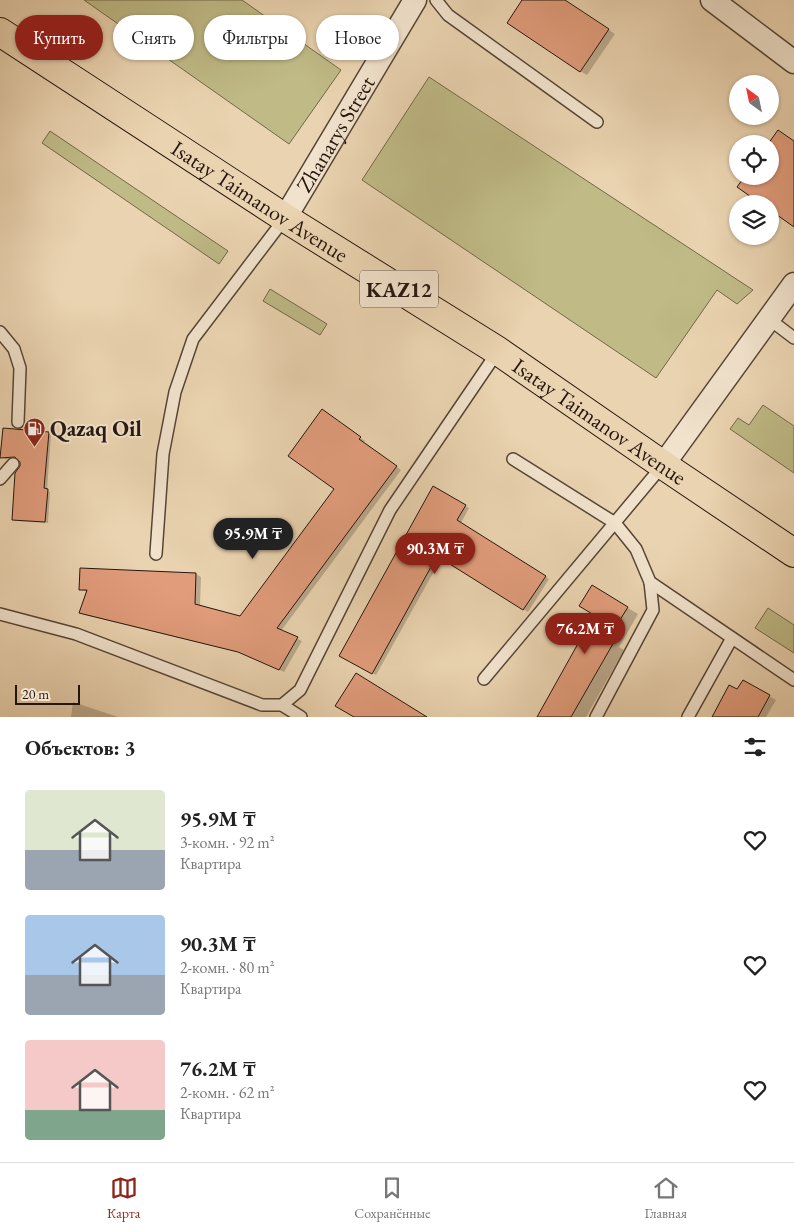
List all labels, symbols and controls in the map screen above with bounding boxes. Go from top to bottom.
chip: Купить [15,15,103,60]
chip: Снять [113,15,194,60]
chip: Фильтры [204,15,306,60]
chip: Новое [316,15,399,60]
street label: Zhanarys Street [289,70,381,197]
north arrow [729,75,779,125]
map controls [729,75,779,245]
street label: Isatay Taimanov Avenue [166,133,354,269]
button: locate [729,135,779,185]
button: layers [729,195,779,245]
road number: KAZ12 [360,270,438,308]
street label: Isatay Taimanov Avenue [507,351,693,491]
place label: Qazaq Oil [50,414,142,443]
fuel station icon: Qazaq Oil [22,416,46,447]
pin: 95.9M ₸ [207,518,299,560]
text: 95.9M ₸ [224,523,282,544]
pin: 90.3M ₸ [389,532,481,575]
text: 90.3M ₸ [406,538,464,559]
pin: 76.2M ₸ [539,612,631,655]
text: 76.2M ₸ [556,618,614,639]
scale bar [15,682,80,705]
text: 20 m [22,685,49,703]
icon: filters [741,733,769,761]
text: Объектов: 3 [25,734,136,761]
text: 95.9M ₸ [180,805,256,832]
icon: home [65,810,125,870]
icon: heart [741,826,769,854]
text: 3-комн. · 92 m² [180,832,275,853]
text: Квартира [180,853,241,874]
text: 90.3M ₸ [180,930,256,957]
icon: home [65,935,125,995]
icon: heart [741,951,769,979]
text: 2-комн. · 80 m² [180,957,275,978]
text: Квартира [180,978,241,999]
text: 76.2M ₸ [180,1055,256,1082]
icon: home [65,1060,125,1120]
icon: heart [741,1076,769,1104]
text: 2-комн. · 62 m² [180,1082,275,1103]
text: Квартира [180,1103,241,1124]
tab: Карта [107,1174,140,1222]
tab: Сохранённые [354,1174,431,1222]
tab: Главная [644,1174,687,1222]

